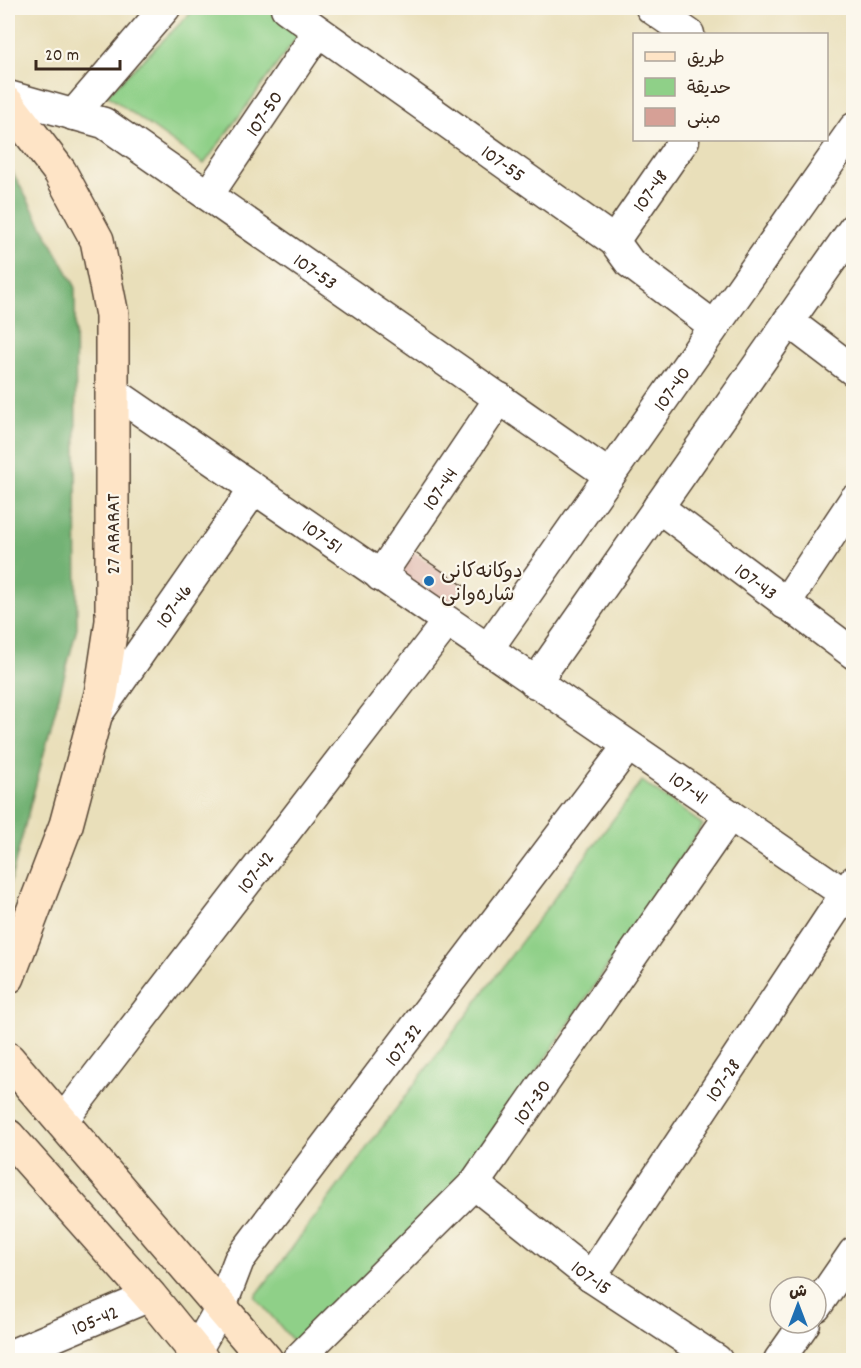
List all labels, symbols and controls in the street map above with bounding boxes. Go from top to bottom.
scale bar [36,33,120,71]
legend [633,33,828,141]
text: 20 m [45,44,79,69]
text: طريق [687,47,725,72]
text: حديقة [687,77,731,102]
street label: 107-50 [240,86,291,143]
text: مبنى [687,107,721,132]
street label: 107-55 [474,140,530,190]
street label: 107-48 [627,165,676,219]
street label: 107-53 [286,248,342,298]
street label: 107-40 [648,362,699,418]
street label: 107-44 [417,463,466,517]
street label: 27 ARARAT [101,493,129,575]
street label: 107-51 [296,514,347,562]
street label: 107-43 [727,558,782,609]
place label: دوکانەکانی شارەوانی [441,559,523,610]
marker: دوکانەکانی شارەوانی [422,574,436,588]
street label: 107-46 [150,579,201,635]
street label: 107-41 [662,766,713,813]
street label: 107-42 [232,846,283,900]
street label: 107-32 [379,1018,430,1073]
street label: 107-28 [700,1054,749,1108]
street label: 107-30 [508,1075,559,1132]
street label: 107-15 [564,1255,616,1303]
north arrow [768,1275,828,1335]
text: ش [789,1281,807,1304]
street label: 105-42 [68,1300,124,1345]

